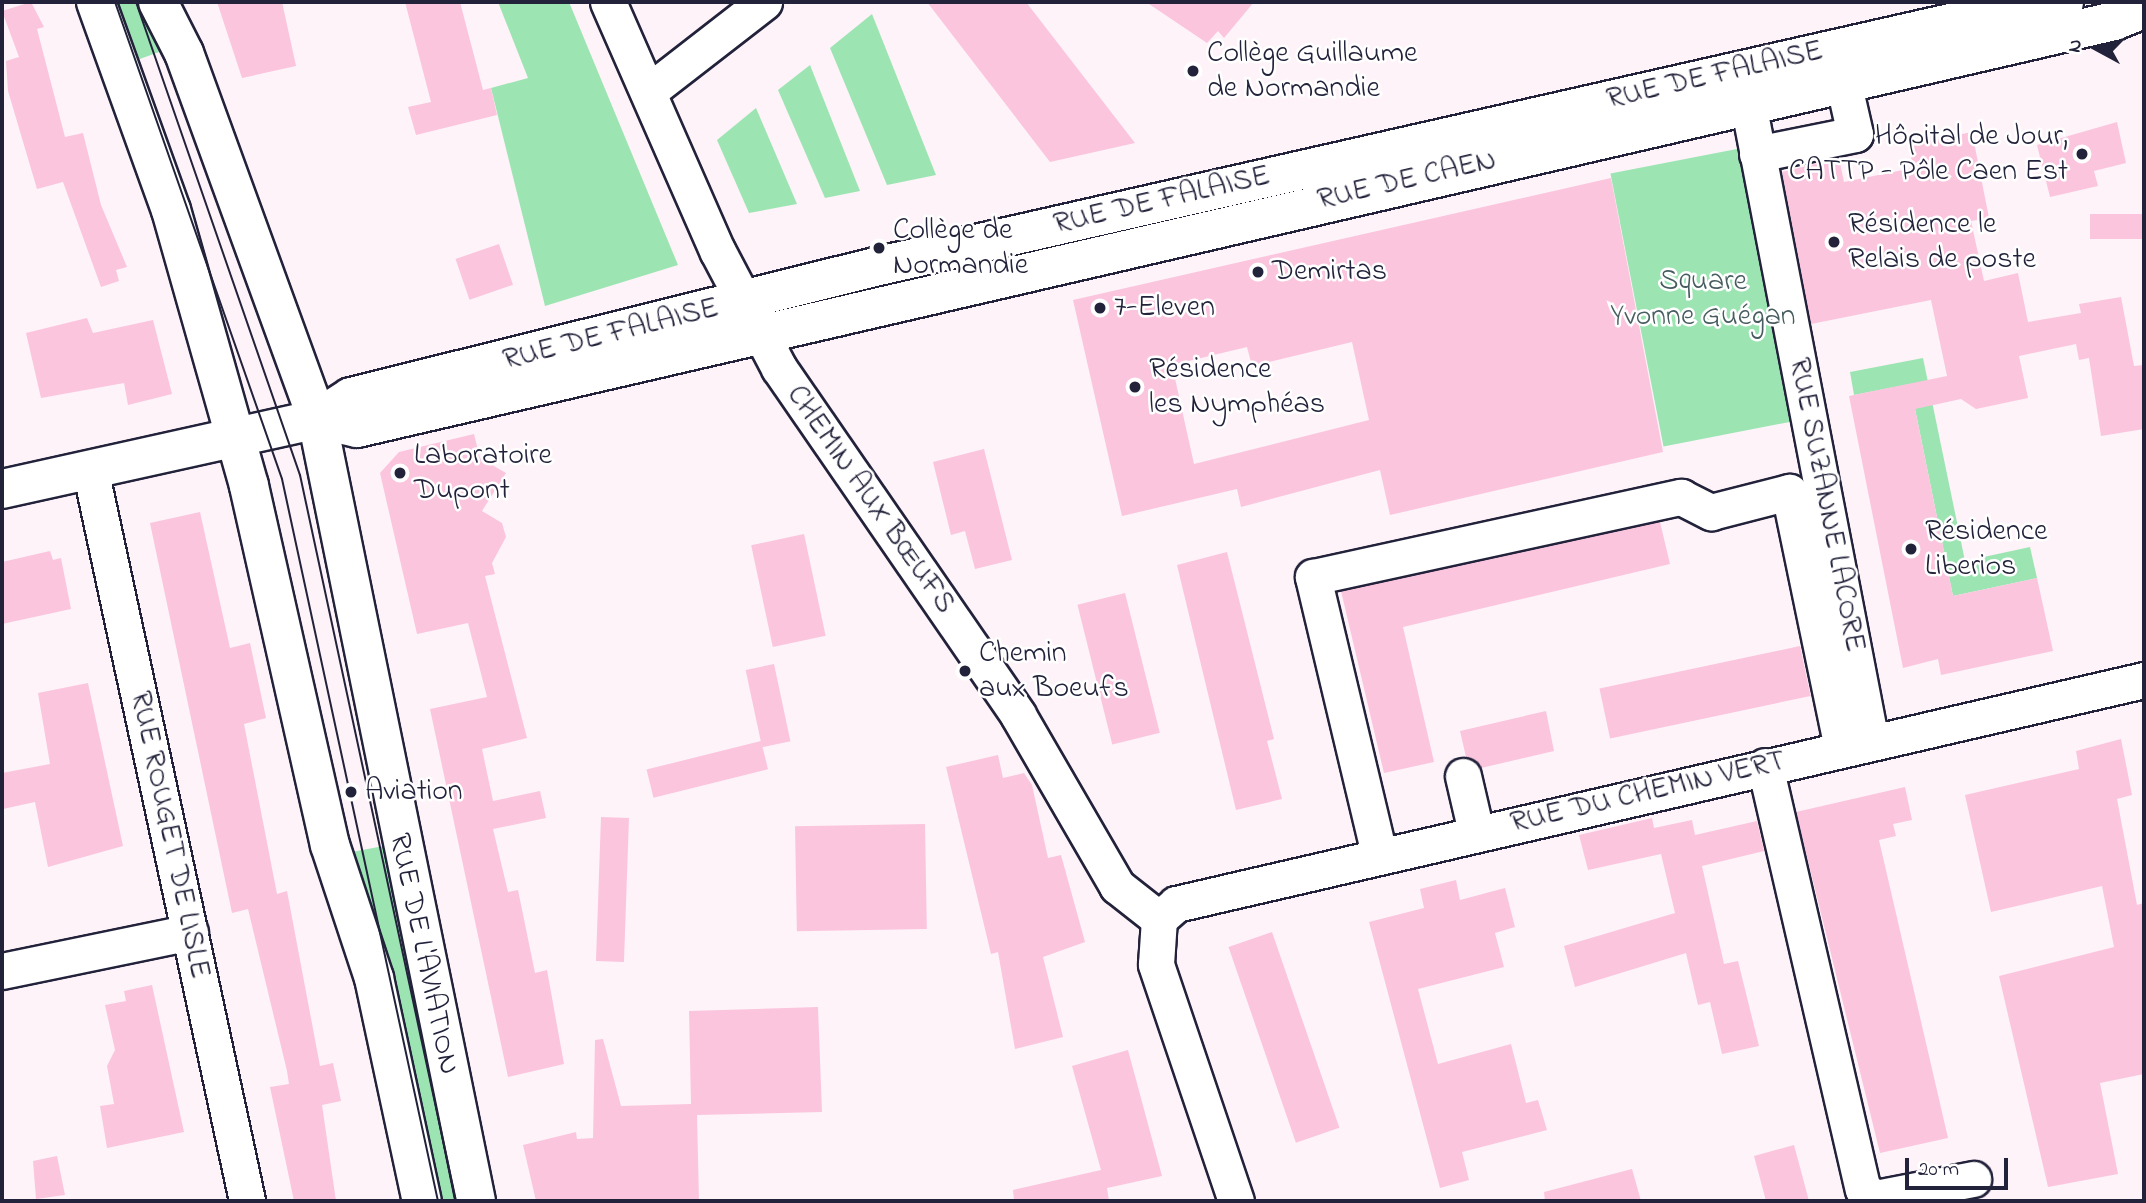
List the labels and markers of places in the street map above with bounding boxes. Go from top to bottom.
place label: Collège Guillaume de Normandie [1207,36,1417,106]
marker: Collège Guillaume de Normandie [1185,63,1201,79]
place label: Hôpital de Jour, CATTP - Pôle Caen Est [1789,119,2068,190]
marker: Hôpital de Jour, CATTP - Pôle Caen Est [2074,146,2090,162]
place label: Résidence le Relais de poste [1848,207,2036,278]
place label: Collège de Normandie [893,213,1028,284]
marker: Résidence le Relais de poste [1826,234,1842,250]
marker: Collège de Normandie [871,240,887,256]
place label: Demirtas [1272,254,1387,290]
marker: Demirtas [1250,264,1266,280]
place label: 7-Eleven [1114,290,1215,326]
marker: 7-Eleven [1092,300,1108,316]
place label: Résidence les Nymphéas [1149,352,1325,422]
marker: Résidence les Nymphéas [1127,379,1143,395]
place label: Laboratoire Dupont [414,438,552,508]
marker: Laboratoire Dupont [392,465,408,481]
place label: Résidence Liberios [1925,514,2048,584]
marker: Résidence Liberios [1903,541,1919,557]
place label: Chemin aux Boeufs [979,636,1129,706]
marker: Chemin aux Boeufs [957,663,973,679]
place label: Aviation [365,774,463,810]
marker: Aviation [343,784,359,800]

